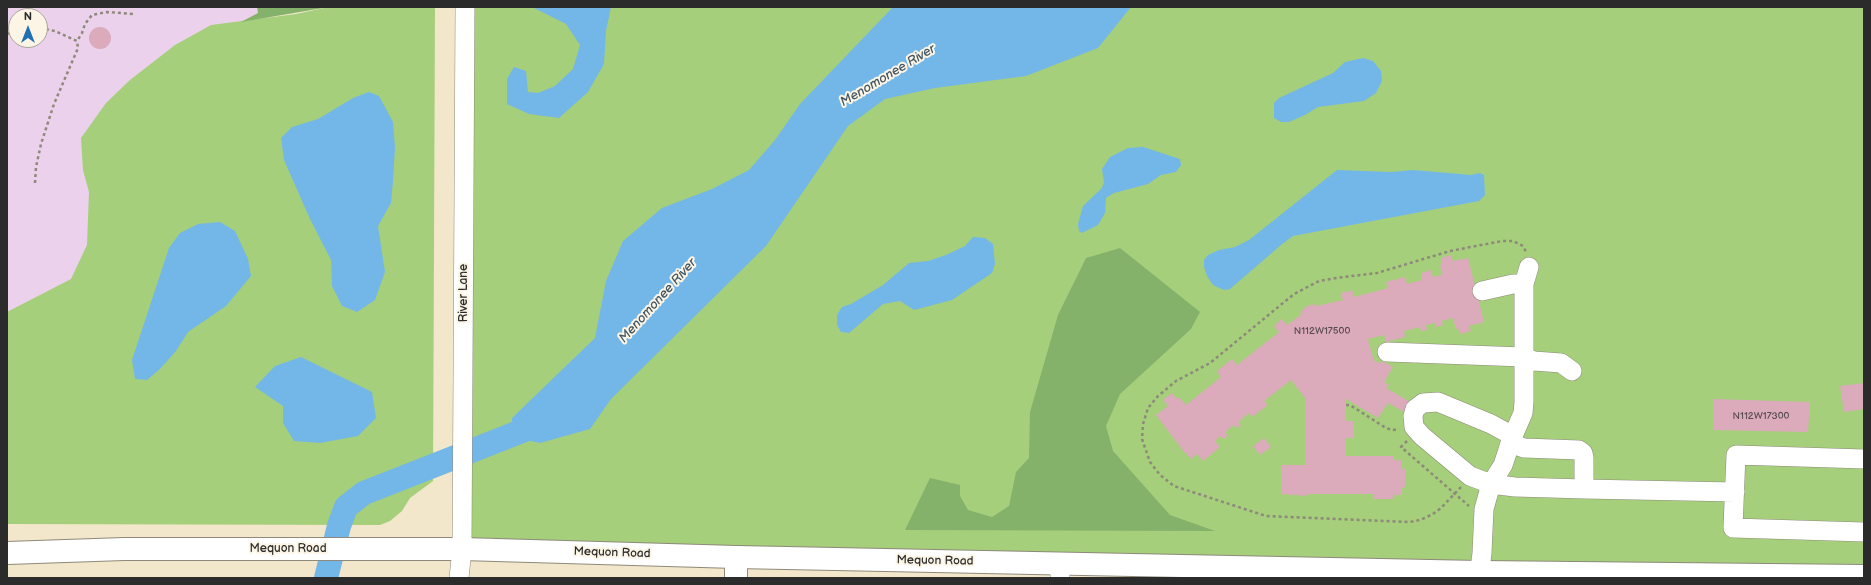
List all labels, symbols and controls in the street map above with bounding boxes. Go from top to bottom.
north arrow [8,8,48,48]
text: N [24,10,32,23]
water label: Menomonee River [838,41,938,111]
water label: Menomonee River [616,256,700,346]
street label: River Lane [457,264,471,322]
house number: N112W17500 [1294,325,1350,337]
house number: N112W17300 [1733,410,1789,422]
street label: Mequon Road [249,542,327,556]
street label: Mequon Road [573,544,651,562]
street label: Mequon Road [896,553,974,569]

